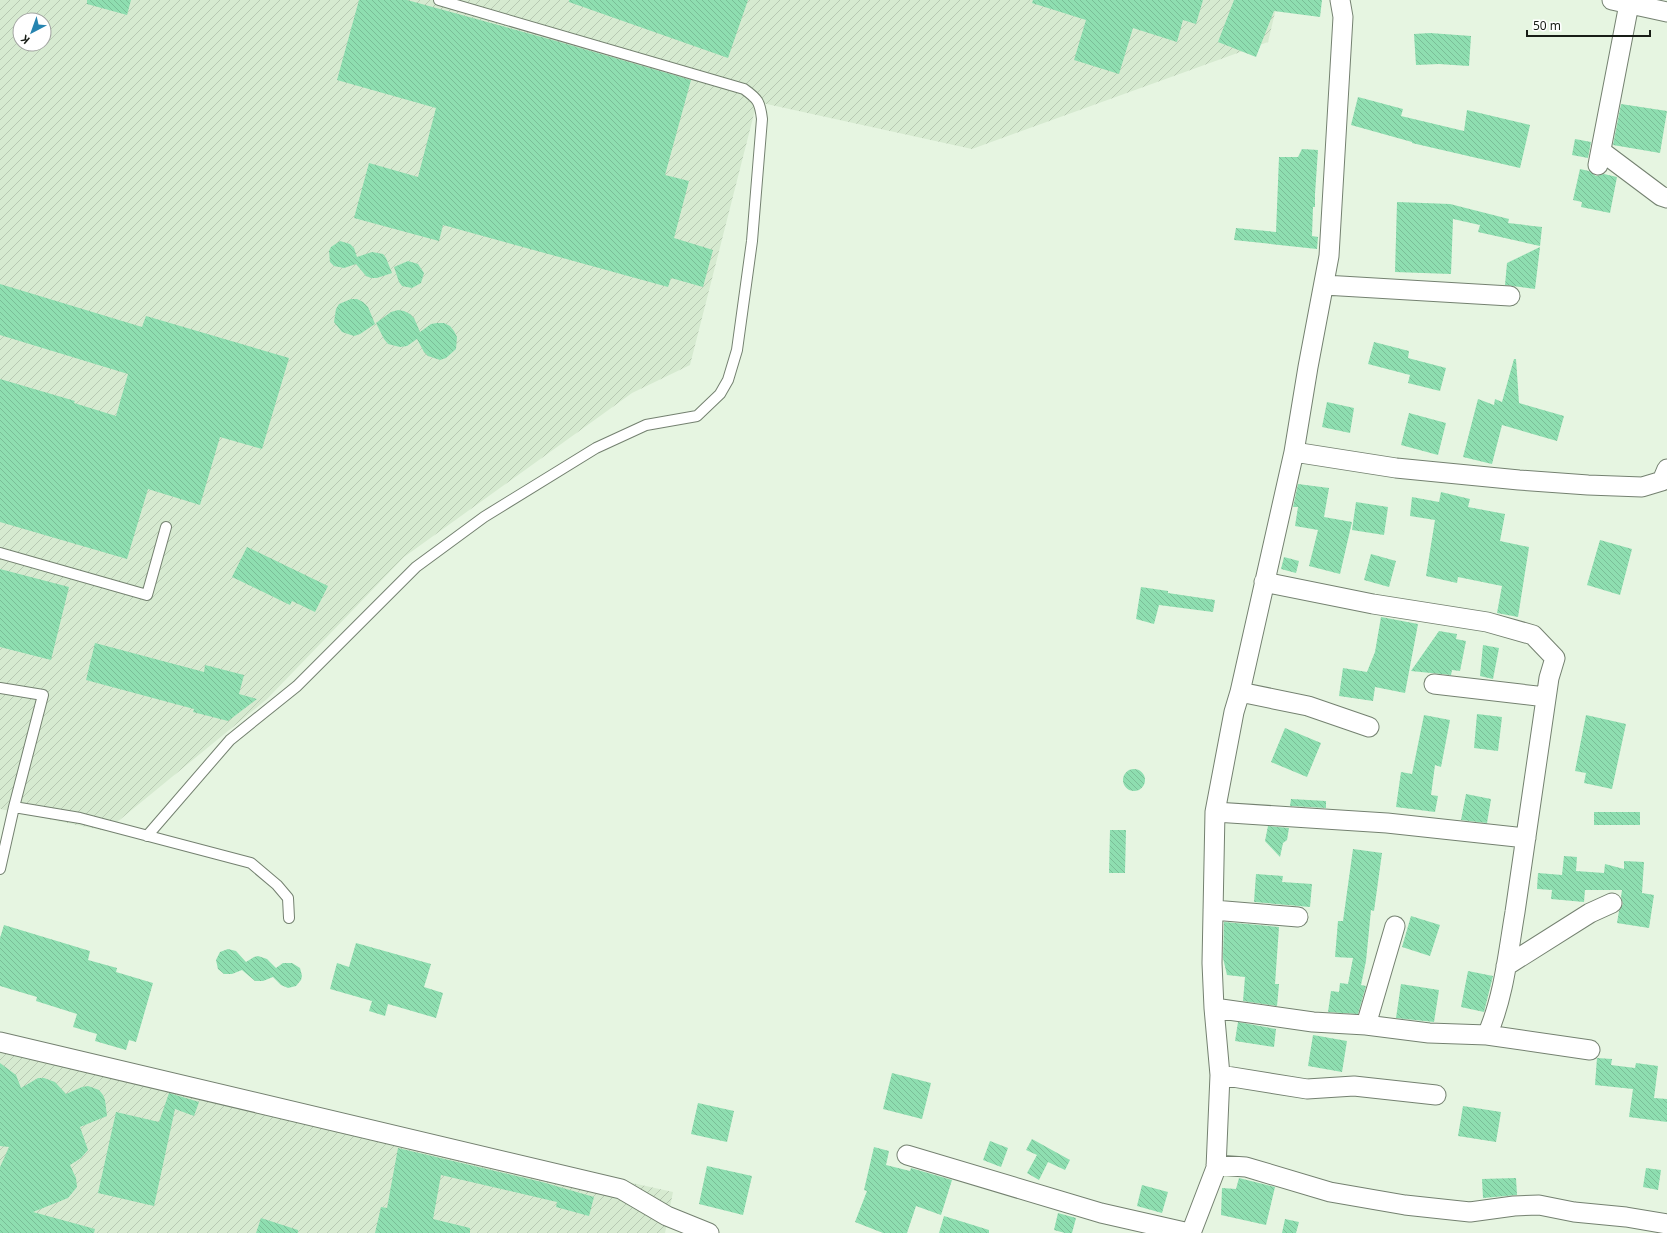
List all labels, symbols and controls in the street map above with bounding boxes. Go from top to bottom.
north arrow [12,12,52,52]
scale bar [1527,12,1650,38]
text: 50 m [1533,17,1561,34]
text: K [17,31,33,48]

